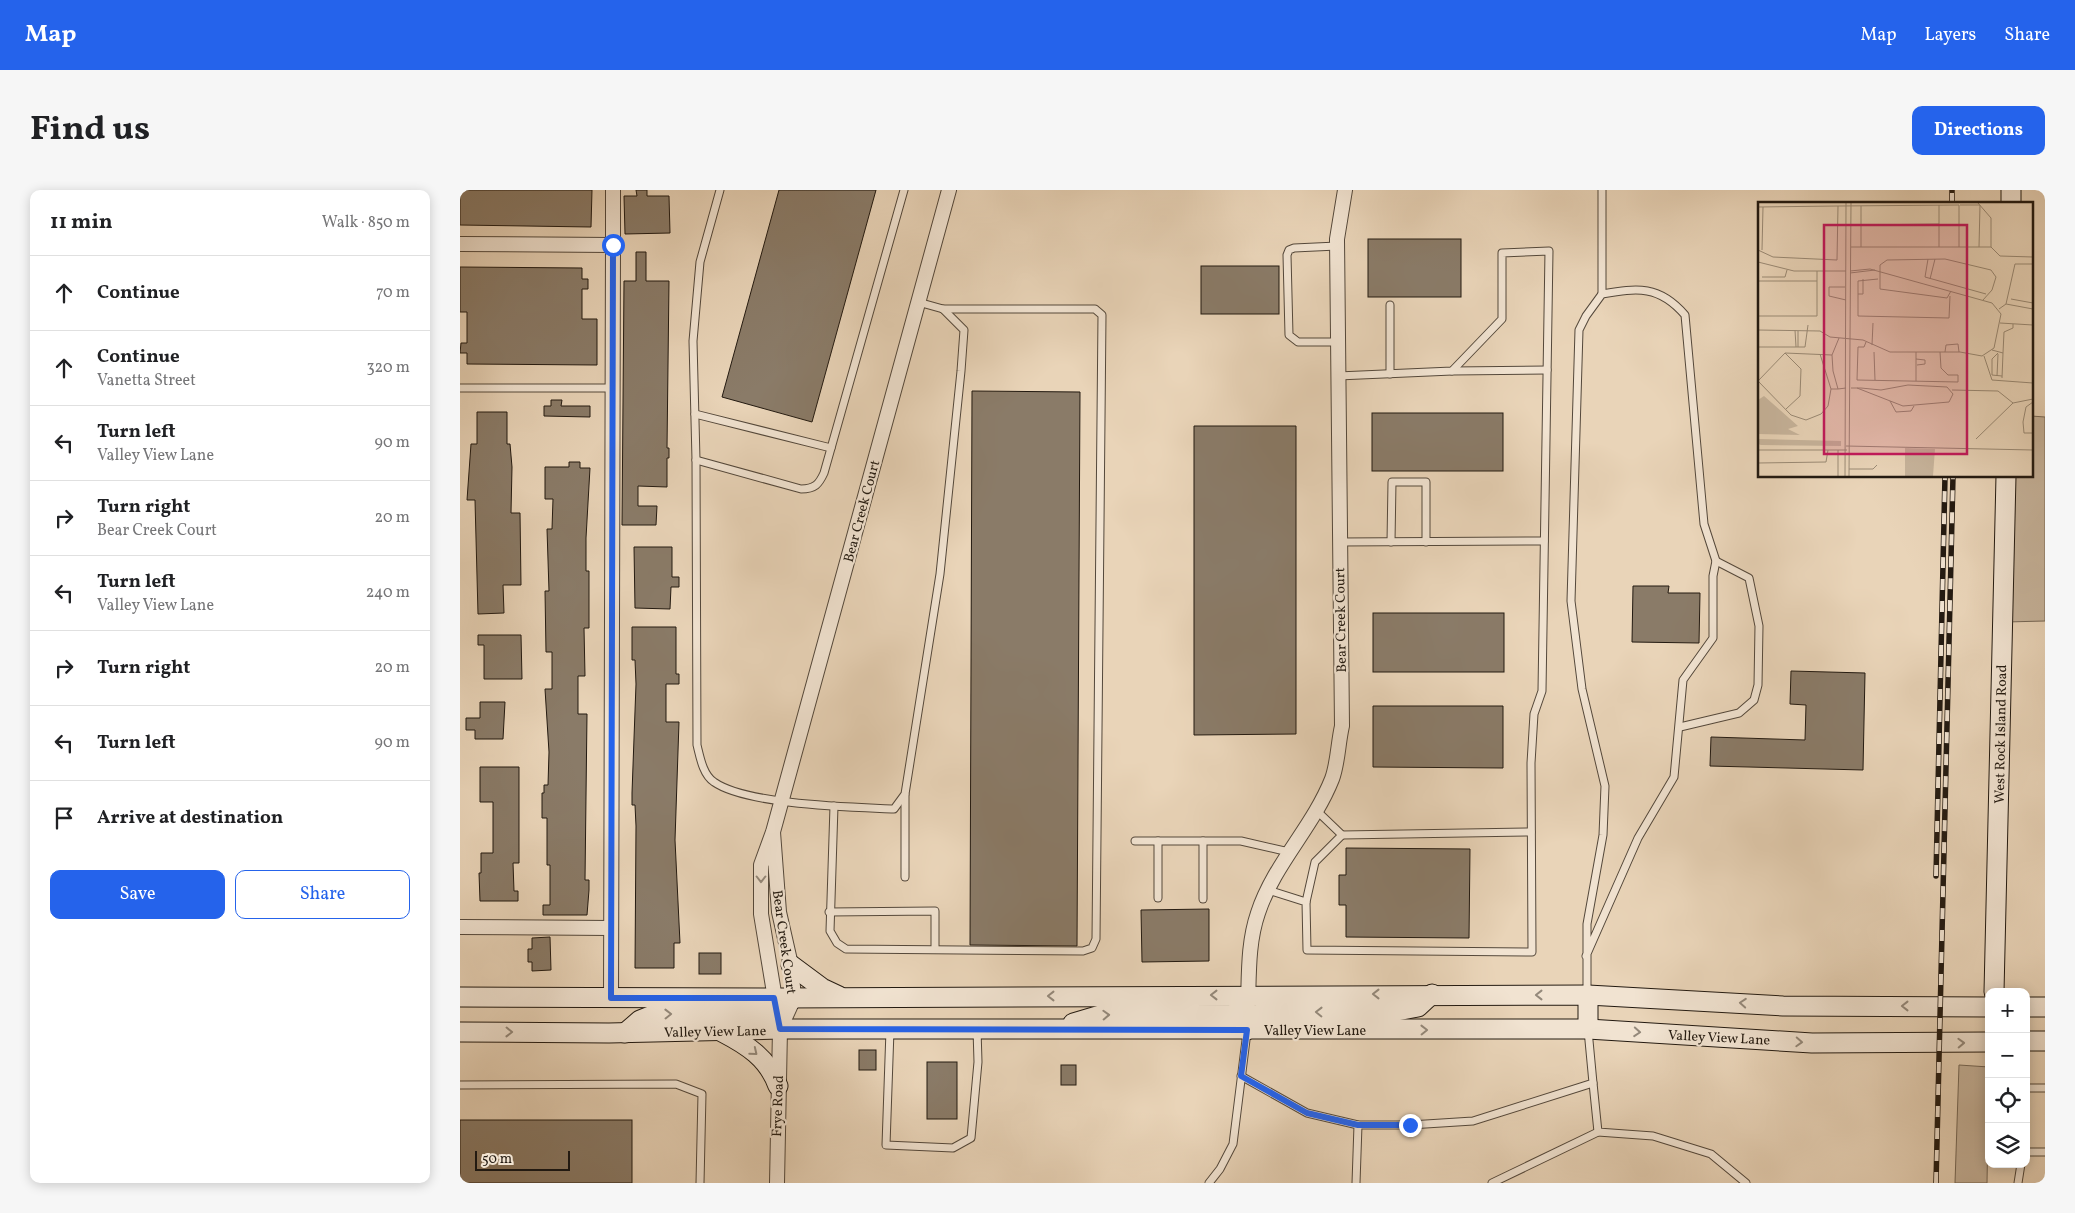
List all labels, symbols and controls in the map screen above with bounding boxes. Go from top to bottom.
text: Map [25,18,76,52]
text: Map [1860,23,1896,48]
text: Layers [1924,23,1976,48]
text: Share [2004,23,2050,48]
text: Find us [30,106,150,154]
button: Directions [1912,106,2045,155]
inset map [1758,202,2032,478]
text: 11 min [50,208,113,237]
text: Walk · 850 m [322,212,410,234]
route start [602,234,625,257]
icon: ahead [50,279,78,307]
text: Continue [97,280,180,306]
text: 70 m [376,282,410,304]
text: Continue [97,344,180,370]
icon: ahead [50,354,78,382]
text: 320 m [366,357,410,379]
text: Vanetta Street [97,370,196,392]
text: Turn left [97,419,176,445]
icon: left [50,429,78,457]
text: 90 m [374,432,410,454]
text: Valley View Lane [97,445,214,467]
street label: Bear Creek Court [840,458,885,565]
text: Turn right [97,494,190,520]
icon: right [50,504,78,532]
text: 20 m [375,507,410,529]
text: Bear Creek Court [97,520,217,542]
street label: Bear Creek Court [1331,567,1352,673]
text: Turn left [97,569,176,595]
icon: left [50,579,78,607]
text: 240 m [366,582,410,604]
text: Valley View Lane [97,595,214,617]
icon: right [50,654,78,682]
text: Turn right [97,655,190,681]
text: 20 m [375,657,410,679]
street label: West Rock Island Road [1991,664,2012,804]
icon: left [50,729,78,757]
text: Turn left [97,730,176,756]
text: 90 m [374,732,410,754]
icon: arrive [50,804,78,832]
text: Arrive at destination [97,805,283,831]
button: Save [50,870,225,919]
button: Share [235,870,410,919]
one-way arrow [756,875,766,883]
street label: Bear Creek Court [767,889,800,996]
map controls [1985,988,2030,1168]
button: + [1985,988,2030,1033]
one-way arrow [1372,989,1380,999]
one-way arrow [1210,990,1218,1000]
one-way arrow [1535,990,1542,1000]
one-way arrow [1047,991,1055,1001]
one-way arrow [1738,998,1746,1009]
one-way arrow [1901,1001,1908,1011]
one-way arrow [1315,1007,1322,1017]
one-way arrow [664,1009,672,1019]
one-way arrow [1103,1010,1111,1021]
street label: Valley View Lane [664,1022,767,1043]
street label: Valley View Lane [1264,1022,1367,1041]
one-way arrow [1420,1024,1428,1035]
street label: Valley View Lane [1667,1026,1771,1051]
one-way arrow [505,1027,513,1037]
one-way arrow [1633,1027,1641,1038]
button: − [1985,1033,2030,1078]
one-way arrow [1796,1037,1803,1047]
one-way arrow [1958,1037,1966,1048]
one-way arrow [749,1046,758,1055]
street label: Frye Road [768,1075,789,1137]
button: locate [1985,1078,2030,1123]
route end [1399,1114,1422,1137]
button: layers [1985,1123,2030,1168]
scale bar [475,1148,570,1171]
text: 50 m [482,1150,512,1169]

